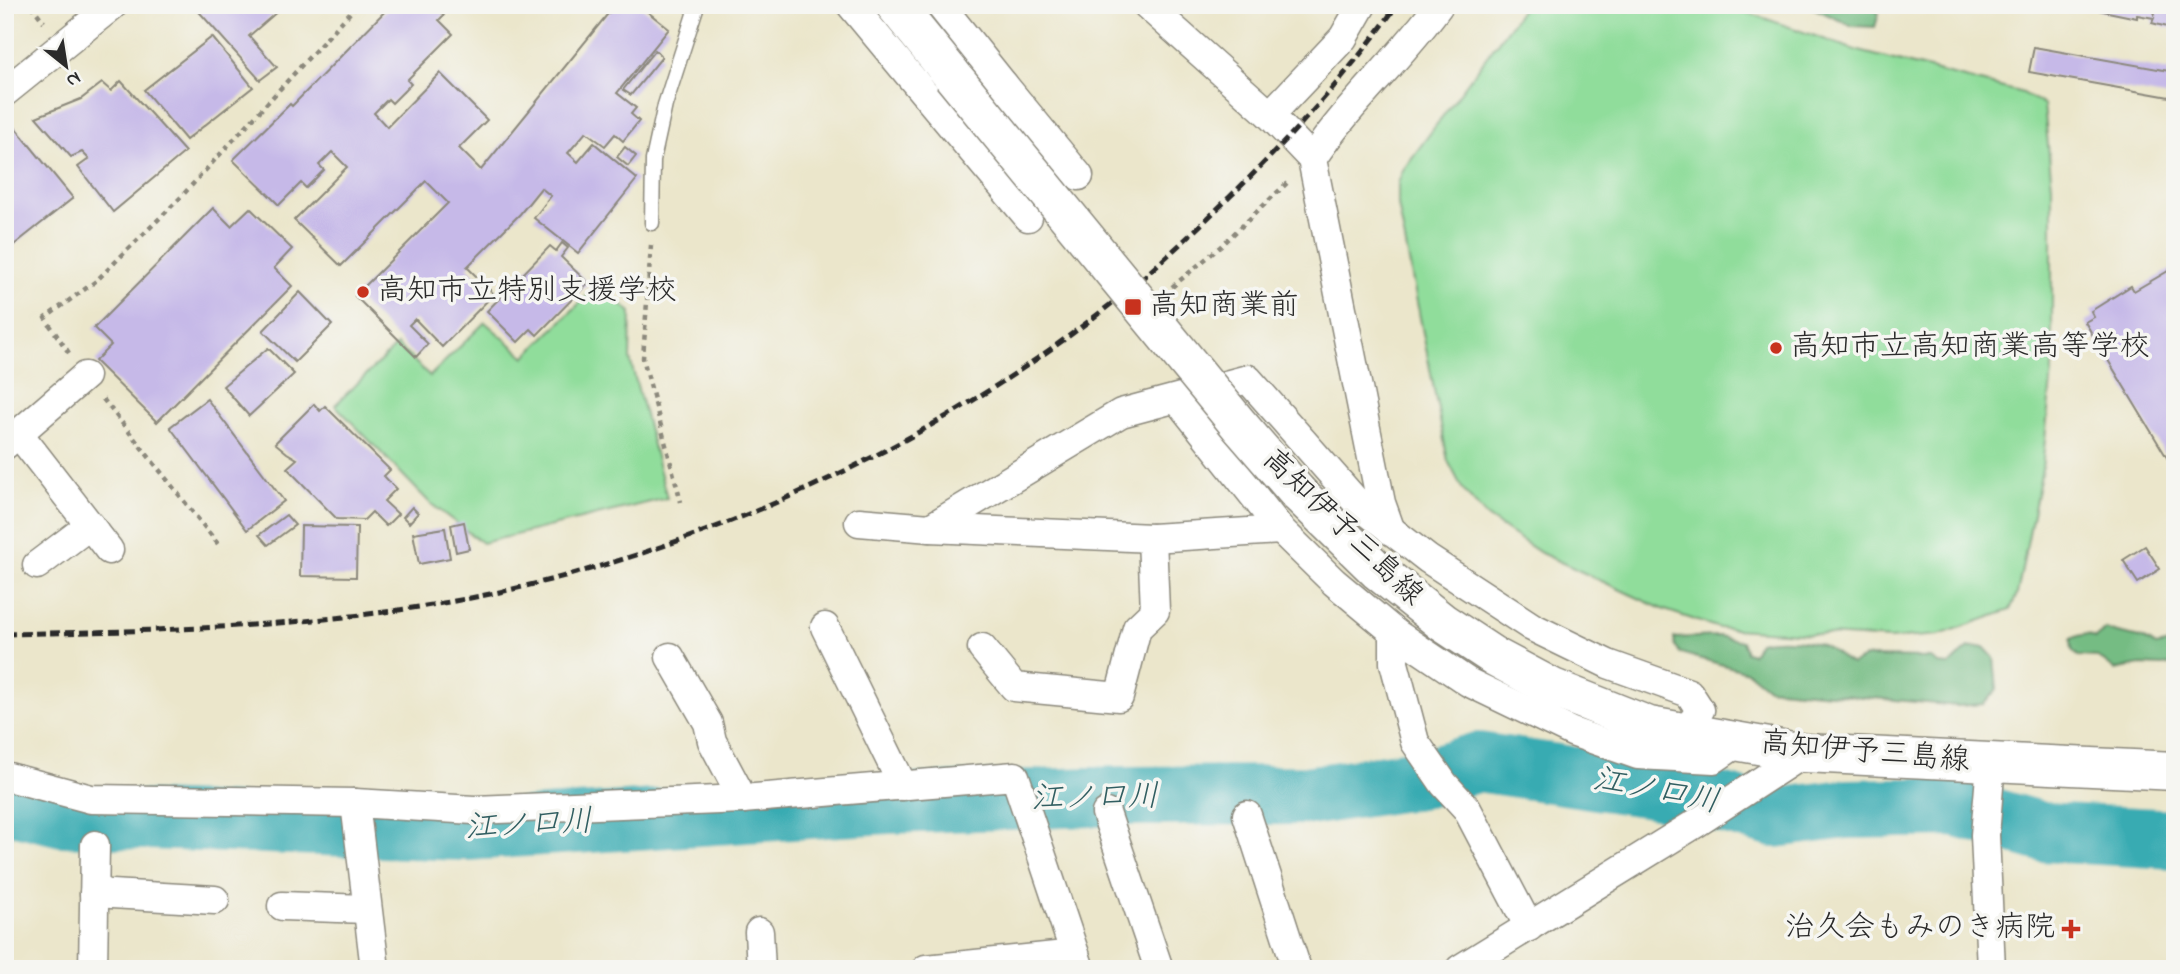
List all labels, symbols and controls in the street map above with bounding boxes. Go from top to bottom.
north arrow [32,32,102,102]
text: N [61,64,86,94]
place label: 高知市立特別支援学校 [377,270,677,314]
marker: 高知市立特別支援学校 [355,284,371,300]
place label: 高知商業前 [1149,285,1299,329]
marker: 高知商業前 [1123,297,1143,317]
place label: 高知市立高知商業高等学校 [1790,326,2150,370]
marker: 高知市立高知商業高等学校 [1768,340,1784,356]
street label: 高知伊予三島線 [1251,439,1433,617]
street label: 高知伊予三島線 [1758,722,1972,784]
water label: 江ノ口川 [1589,757,1723,827]
water label: 江ノ口川 [1031,774,1159,824]
water label: 江ノ口川 [464,799,594,853]
place label: 治久会もみのき病院 [1785,907,2055,951]
marker: 治久会もみのき病院 [2061,919,2081,939]

